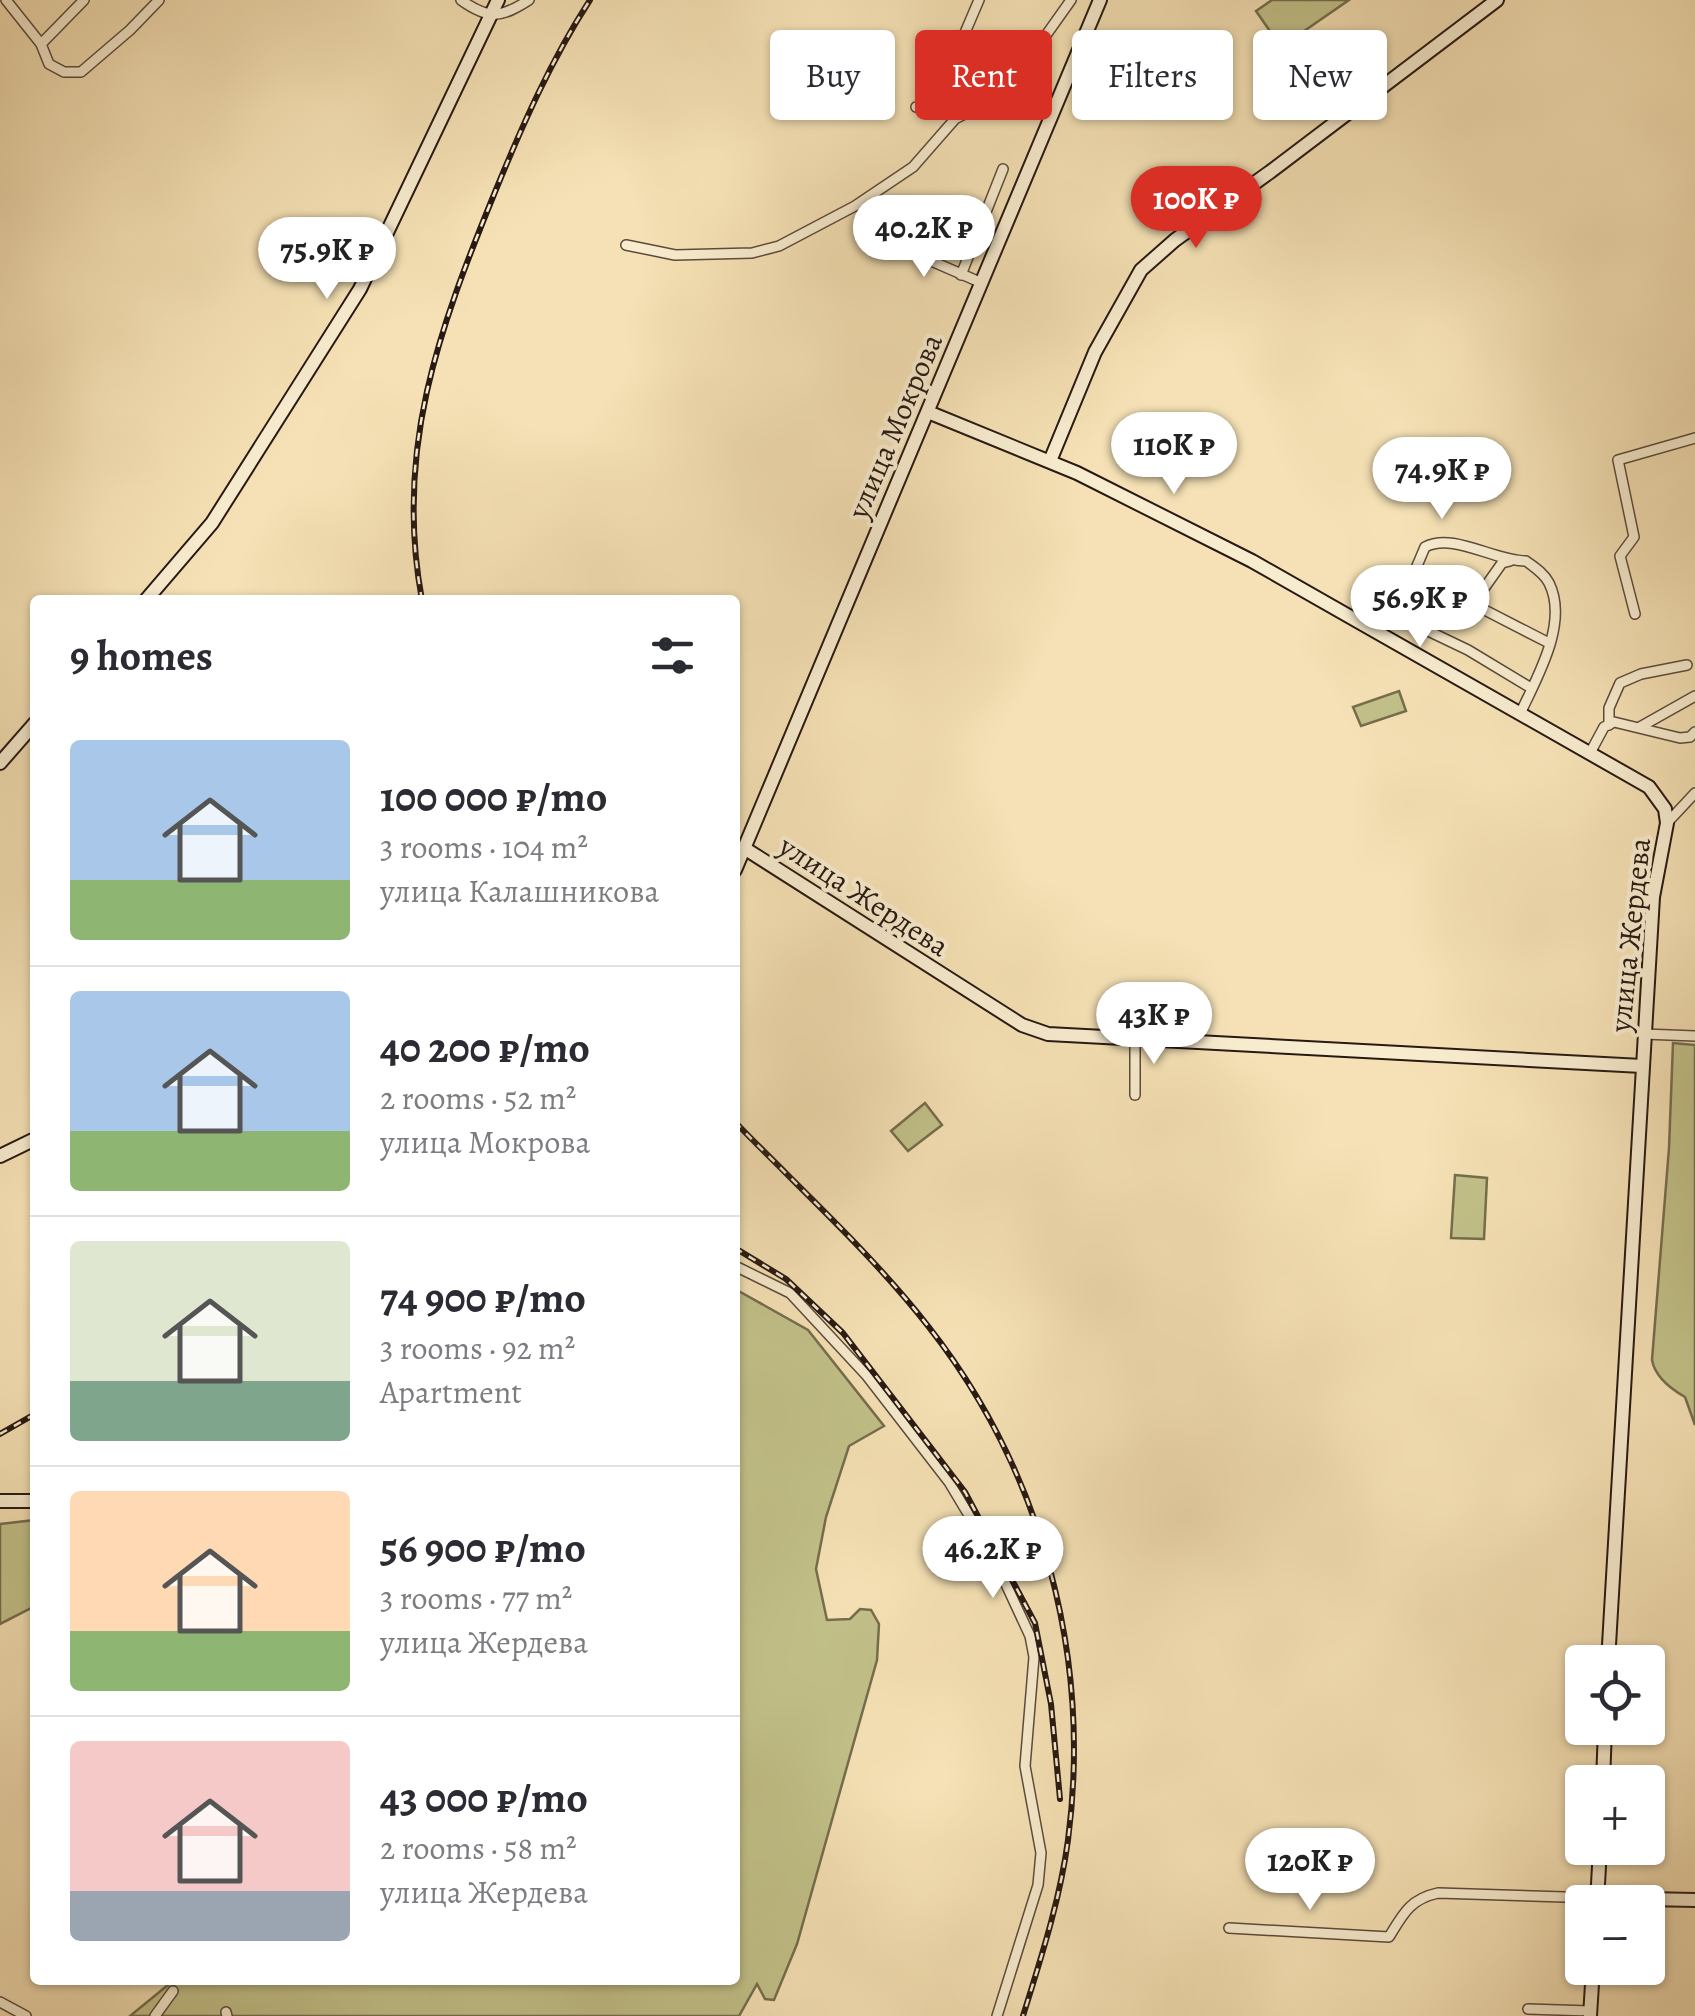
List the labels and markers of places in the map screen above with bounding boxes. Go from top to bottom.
pin: 100K ₽ [1115,166,1277,251]
pin: 40.2K ₽ [832,195,1016,280]
pin: 75.9K ₽ [235,217,419,302]
pin: 110K ₽ [1093,412,1255,497]
pin: 74.9K ₽ [1350,437,1534,522]
pin: 56.9K ₽ [1328,565,1512,650]
pin: 43K ₽ [1084,982,1224,1067]
pin: 46.2K ₽ [901,1516,1085,1601]
pin: 120K ₽ [1229,1828,1391,1913]

